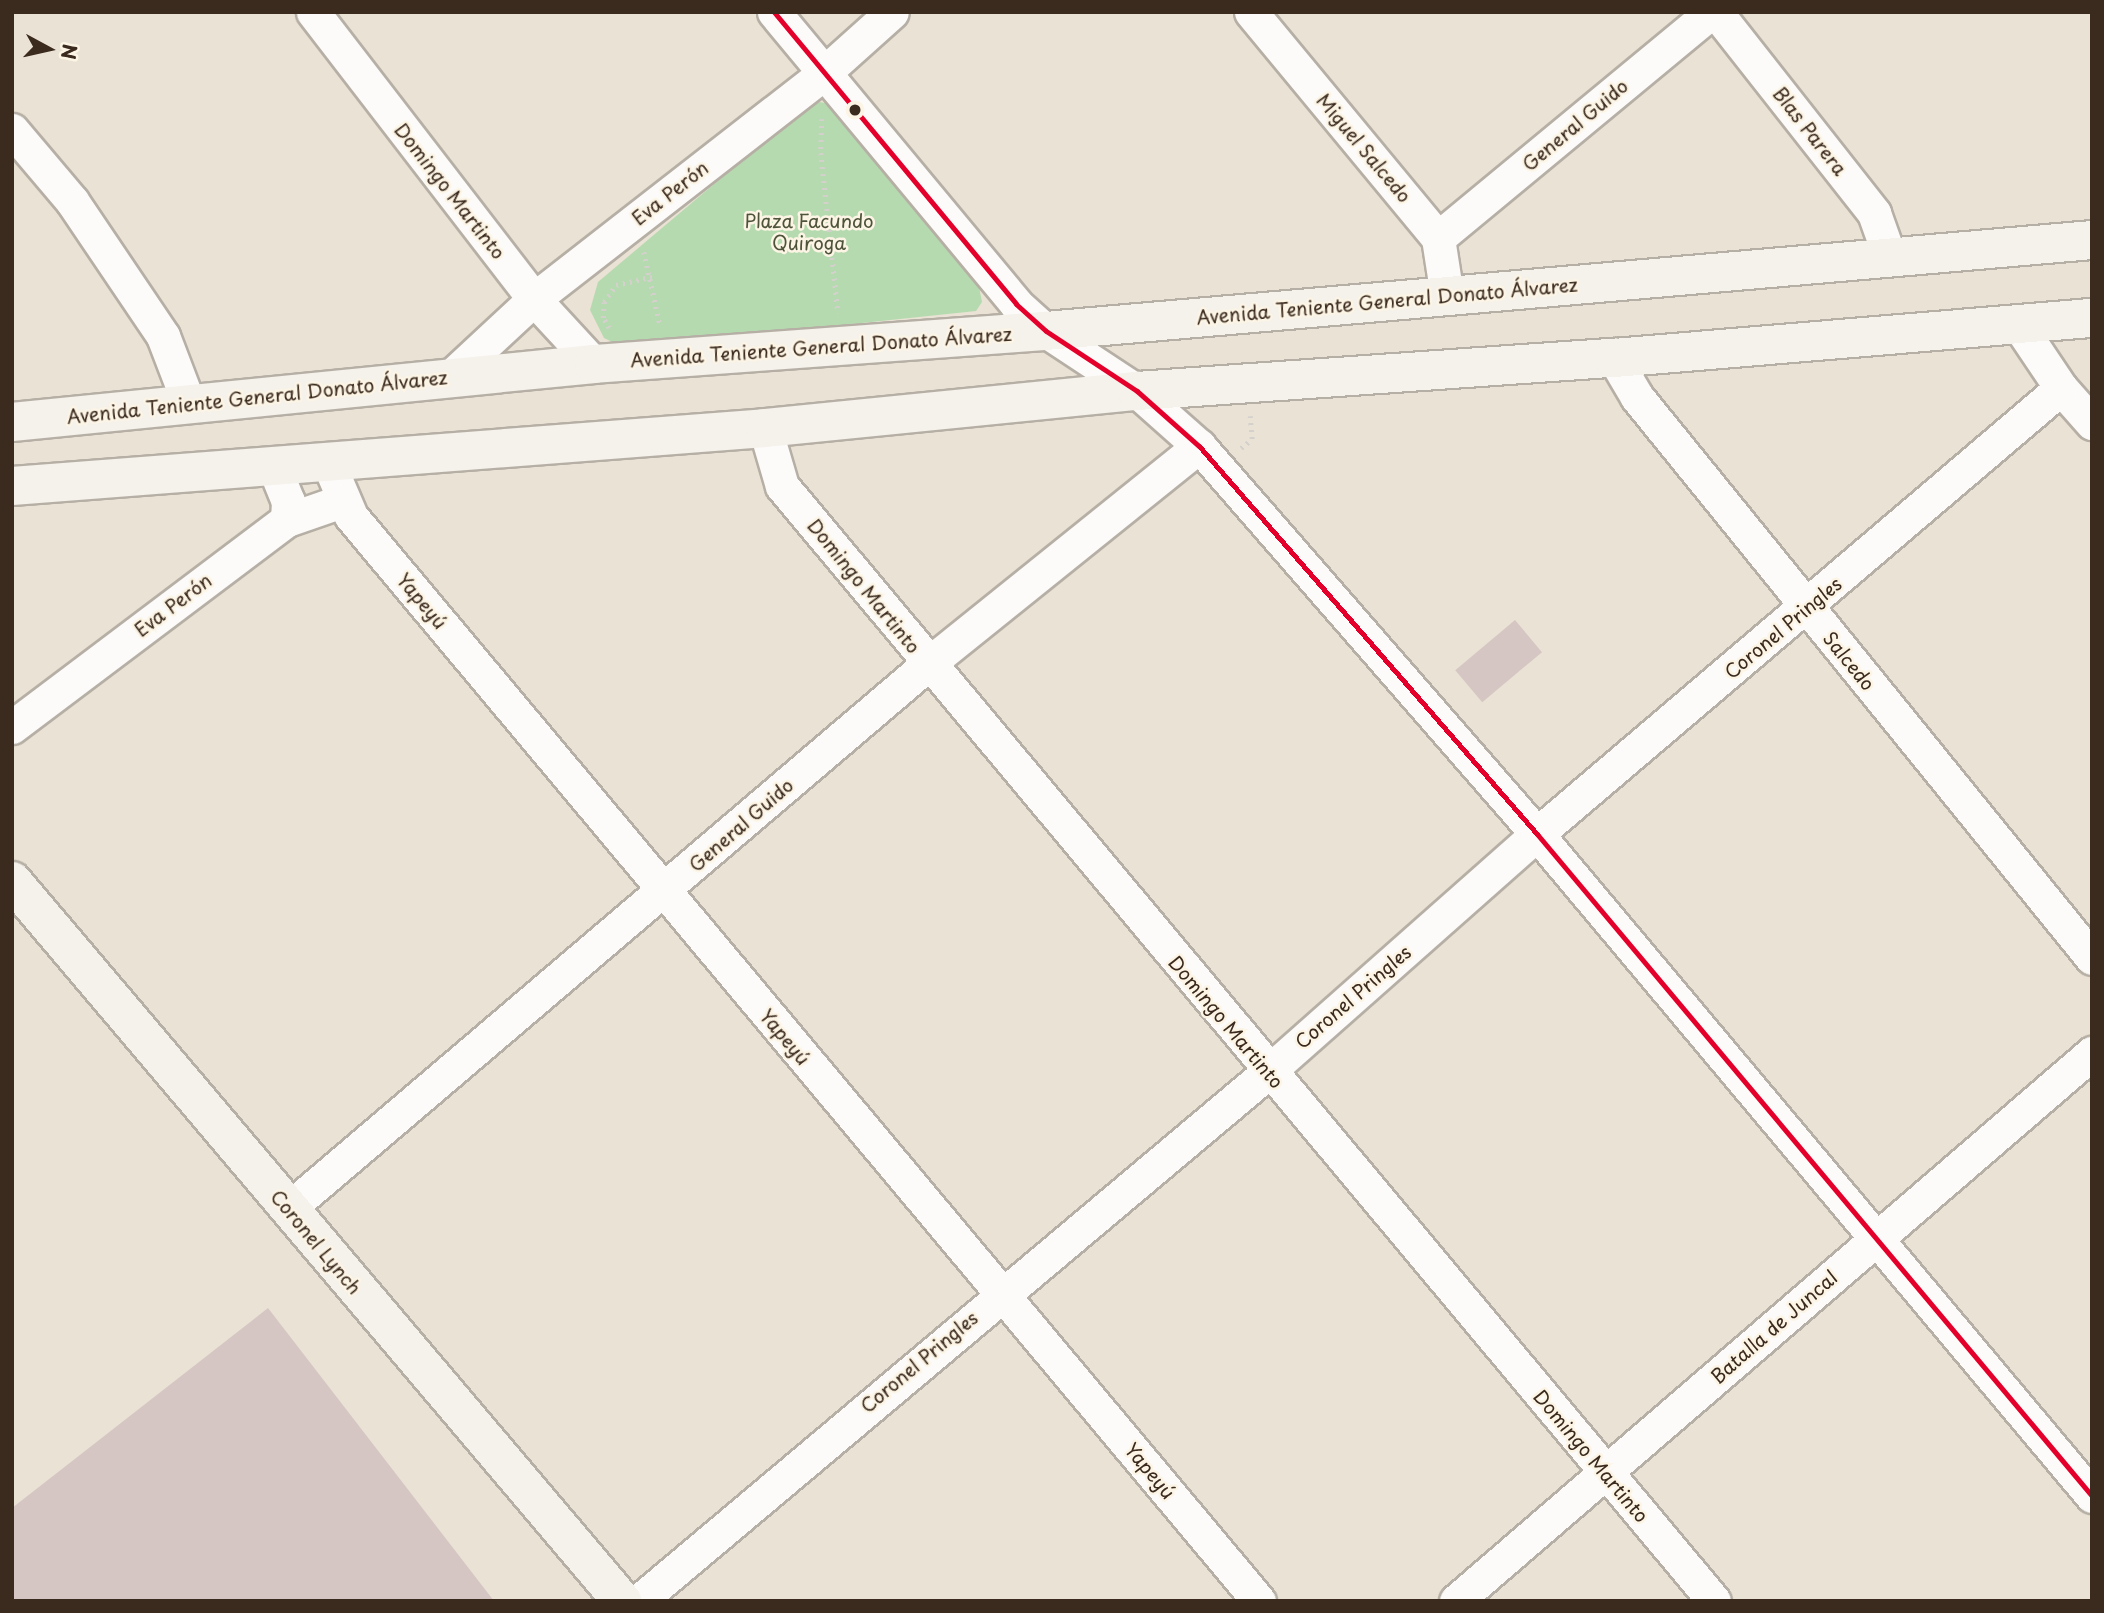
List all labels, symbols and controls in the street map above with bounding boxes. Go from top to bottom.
north arrow [14,14,84,84]
text: N [55,43,85,61]
street label: General Guido [1517,74,1633,176]
street label: Blas Parera [1768,82,1852,180]
street label: Miguel Salcedo [1312,89,1416,207]
unlabelled marker [848,103,862,117]
street label: Domingo Martinto [390,118,510,264]
street label: Eva Perón [627,156,713,230]
park label: Plaza Facundo Quiroga [744,210,874,254]
street label: Avenida Teniente General Donato Álvarez [1195,273,1579,329]
street label: Avenida Teniente General Donato Álvarez [629,322,1013,372]
street label: Avenida Teniente General Donato Álvarez [65,366,449,428]
street label: Domingo Martinto [802,514,926,658]
street label: Yapeyú [392,568,452,634]
street label: Eva Perón [130,569,216,641]
street label: Coronel Pringles [1719,572,1847,684]
street label: Salcedo [1818,627,1880,695]
street label: General Guido [684,773,798,877]
street label: Coronel Pringles [1289,940,1417,1054]
street label: Domingo Martinto [1163,951,1289,1093]
street label: Yapeyú [755,1004,815,1070]
street label: Coronel Lynch [266,1185,366,1299]
street label: Batalla de Juncal [1706,1265,1842,1389]
street label: Coronel Pringles [855,1306,983,1418]
street label: Domingo Martinto [1528,1385,1654,1527]
street label: Yapeyú [1120,1438,1180,1504]

